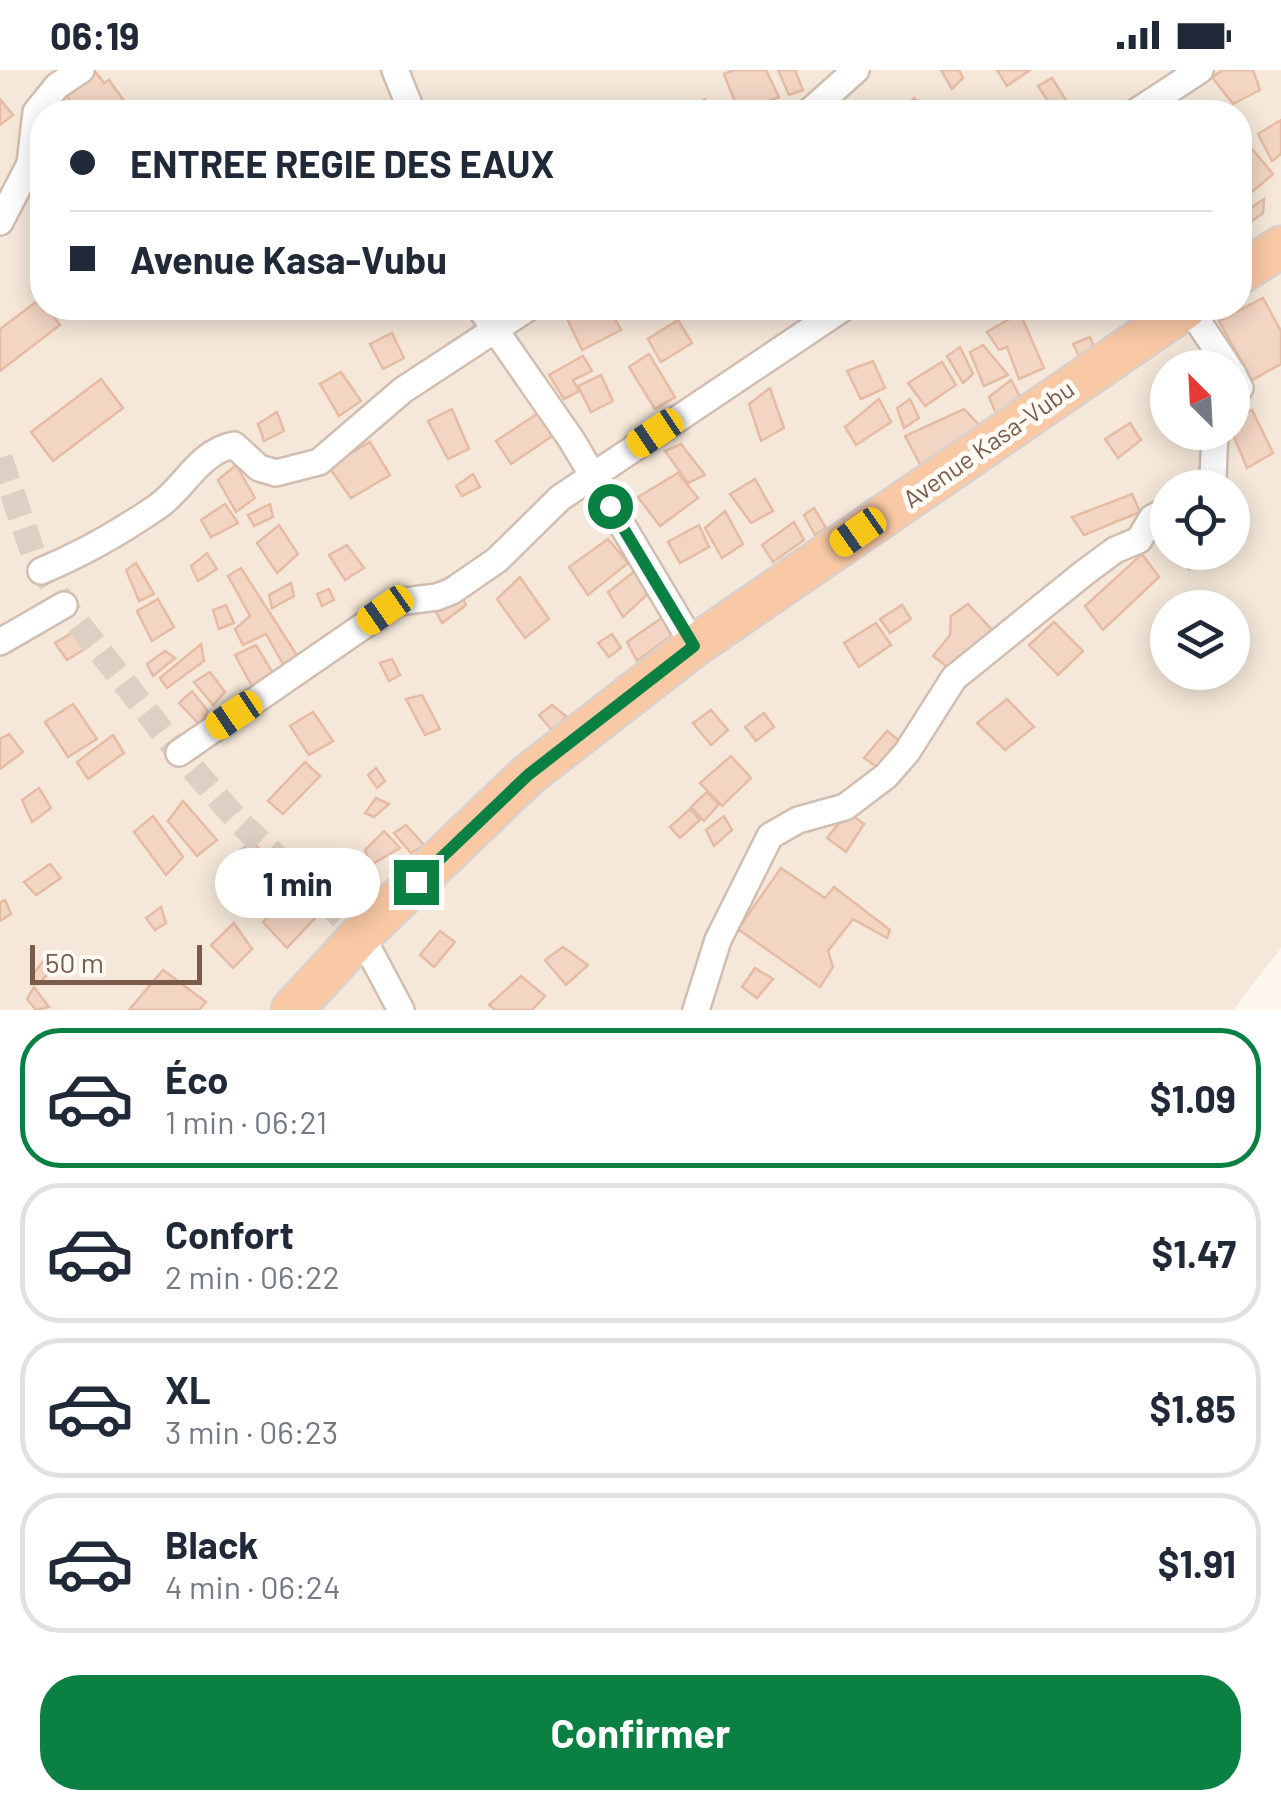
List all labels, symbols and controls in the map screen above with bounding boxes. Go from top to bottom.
text: 06:19 [50,12,140,58]
text: ENTREE REGIE DES EAUX [130,140,555,186]
text: Avenue Kasa-Vubu [130,236,447,282]
north arrow [1150,350,1250,450]
map controls [1150,350,1250,690]
street label: Avenue Kasa-Vubu [897,373,1079,513]
car [622,404,688,462]
button: locate [1150,470,1250,570]
route start [588,484,633,529]
car [825,503,891,561]
car [352,581,418,639]
button: layers [1150,590,1250,690]
car [201,686,267,744]
callout: 1 min [216,847,381,917]
route end [394,860,439,905]
text: 1 min [262,864,333,902]
scale bar [30,940,202,984]
text: 50 m [45,945,104,979]
icon: car [45,1053,135,1143]
text: Éco [165,1056,229,1102]
text: $1.09 [1150,1075,1236,1121]
text: 1 min · 06:21 [165,1102,327,1140]
icon: car [45,1208,135,1298]
text: Confort [165,1211,294,1257]
text: $1.47 [1151,1230,1236,1276]
text: 2 min · 06:22 [165,1257,340,1295]
icon: car [45,1363,135,1453]
text: XL [165,1366,211,1412]
text: $1.85 [1150,1385,1236,1431]
text: 3 min · 06:23 [165,1412,338,1450]
icon: car [45,1518,135,1608]
text: Black [165,1521,259,1567]
text: $1.91 [1158,1540,1236,1586]
text: 4 min · 06:24 [165,1567,341,1605]
button: Confirmer [40,1675,1241,1790]

